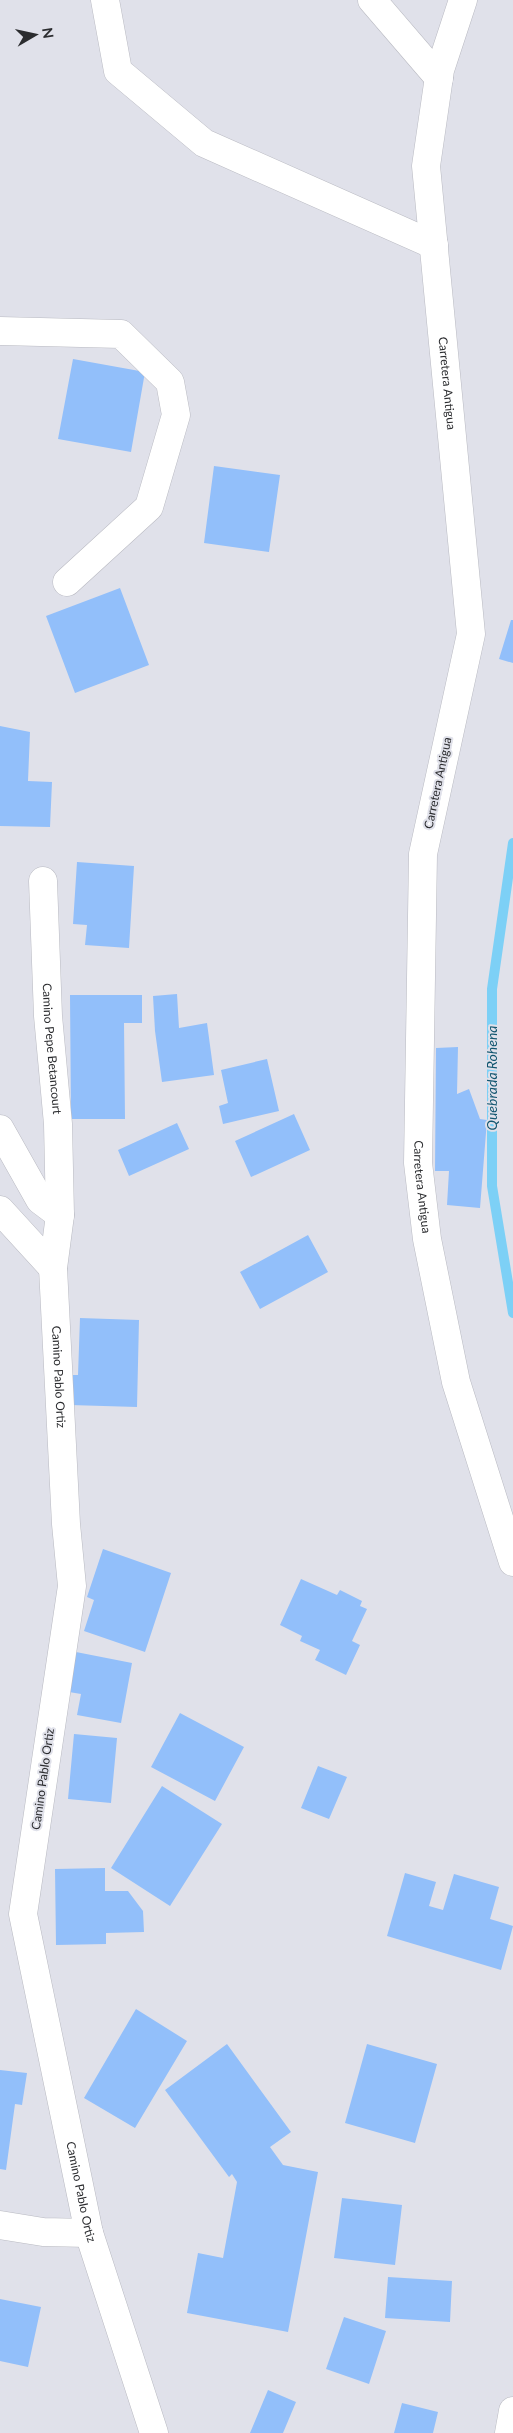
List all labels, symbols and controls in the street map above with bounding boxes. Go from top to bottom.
north arrow [10,10,60,60]
text: N [39,26,58,40]
street label: Carretera Antigua [435,336,459,430]
street label: Carretera Antigua [420,736,455,830]
street label: Camino Pepe Betancourt [40,983,65,1116]
water label: Quebrada Rohena [483,1026,500,1130]
street label: Carretera Antigua [411,1140,434,1234]
street label: Camino Pablo Ortiz [49,1325,69,1429]
street label: Camino Pablo Ortiz [28,1727,57,1831]
street label: Camino Pablo Ortiz [63,2140,100,2245]

